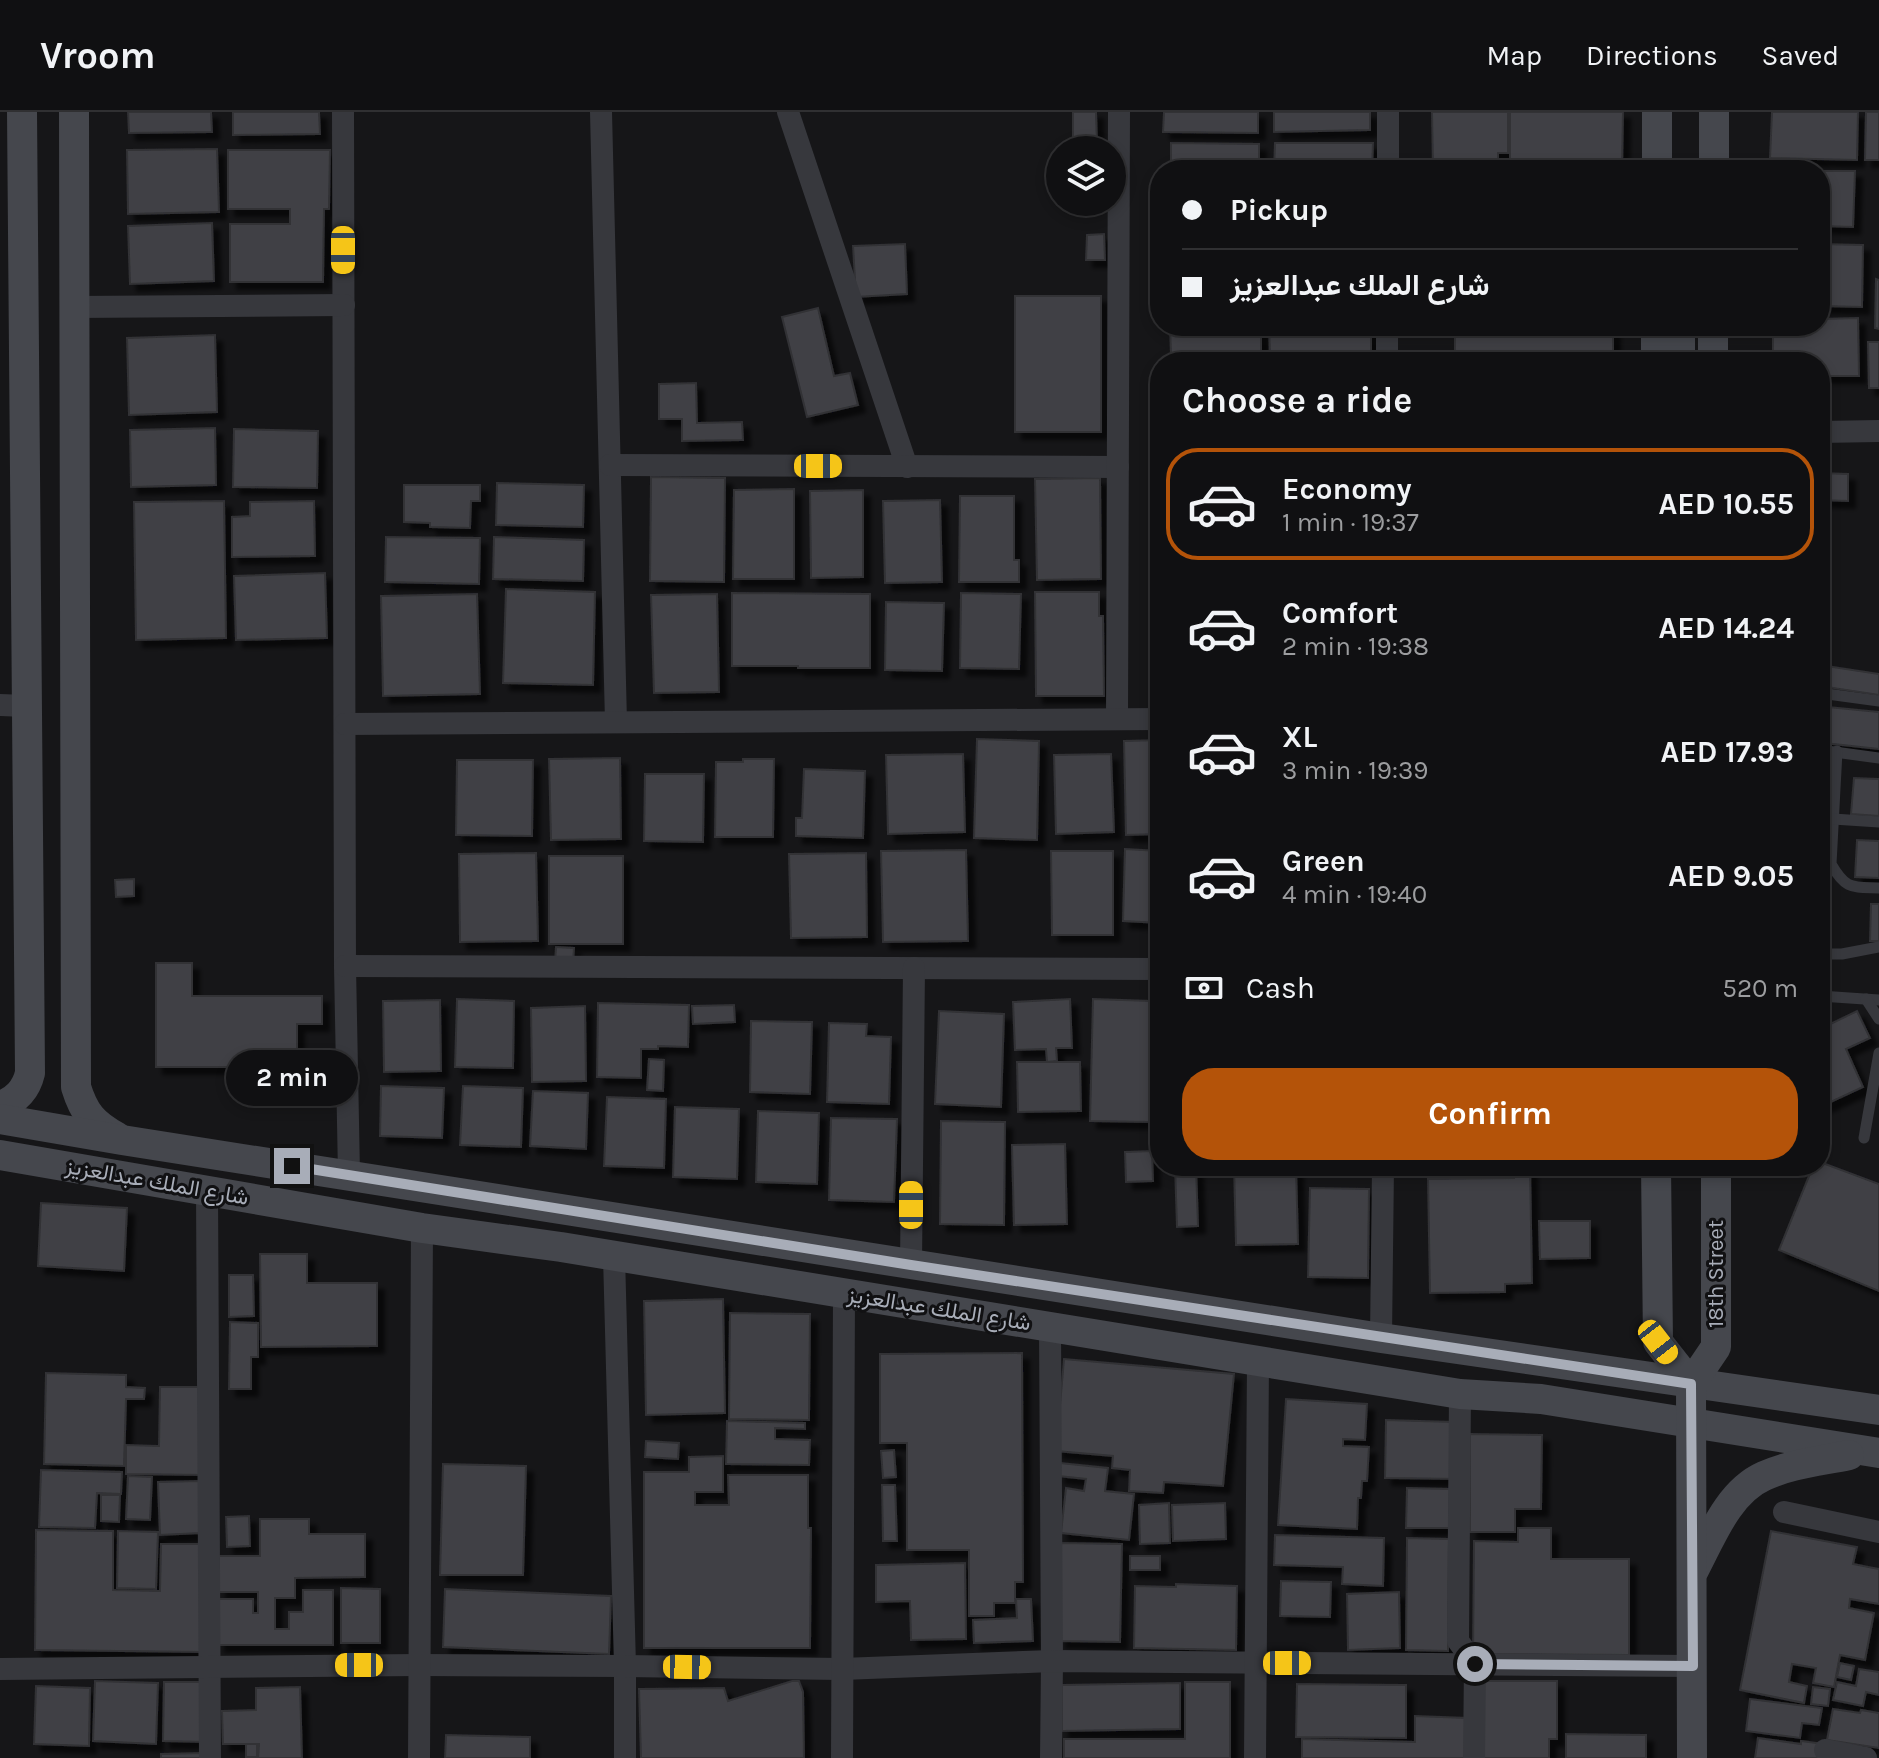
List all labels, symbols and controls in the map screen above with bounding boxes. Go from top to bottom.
text: Vroom [40,33,156,78]
text: Map [1487,39,1542,72]
text: Directions [1586,39,1718,72]
text: Saved [1762,39,1839,72]
map controls [1046,136,1126,216]
button: layers [1046,136,1126,216]
text: Pickup [1230,192,1328,228]
car [331,226,355,274]
text: شارع الملك عبدالعزيز [1230,267,1490,303]
text: Choose a ride [1182,379,1412,421]
car [794,454,842,478]
icon: car [1186,468,1258,540]
text: Economy [1282,471,1412,507]
text: AED 10.55 [1658,486,1794,522]
text: 1 min · 19:37 [1282,507,1419,538]
icon: car [1186,592,1258,664]
text: Comfort [1282,595,1398,631]
text: AED 14.24 [1658,610,1794,646]
text: 2 min · 19:38 [1282,631,1429,662]
icon: car [1186,716,1258,788]
text: XL [1282,719,1317,755]
text: AED 17.93 [1660,734,1794,770]
text: 3 min · 19:39 [1282,755,1428,786]
icon: car [1186,840,1258,912]
text: Green [1282,843,1365,879]
text: AED 9.05 [1668,858,1794,894]
text: 4 min · 19:40 [1282,879,1427,910]
icon: cash [1182,966,1226,1010]
text: Cash [1246,970,1315,1006]
text: 520 m [1722,973,1798,1004]
callout: 2 min [226,1050,358,1106]
text: 2 min [256,1062,328,1093]
button: Confirm [1182,1068,1798,1160]
route end [274,1148,310,1184]
street label: شارع الملك عبدالعزيز [62,1153,250,1212]
car [899,1181,923,1229]
street label: 18th Street [1703,1220,1729,1328]
street label: شارع الملك عبدالعزيز [844,1282,1032,1337]
car [1634,1316,1682,1368]
route start [1457,1646,1493,1682]
car [1263,1651,1311,1675]
car [335,1653,383,1677]
car [663,1655,711,1679]

